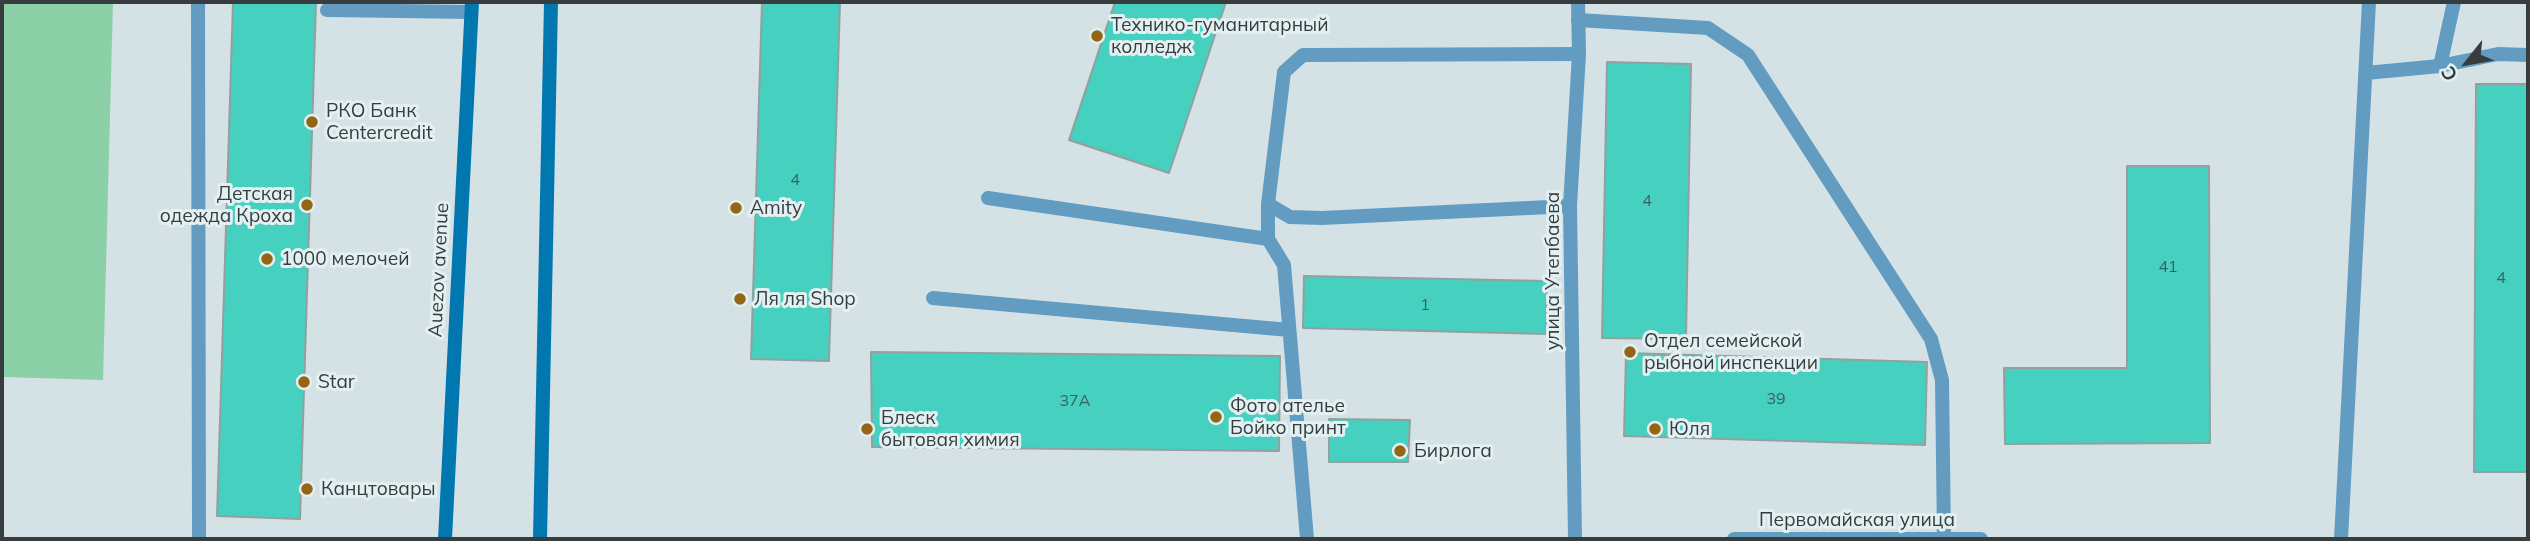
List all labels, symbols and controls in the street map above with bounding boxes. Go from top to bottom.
place label: Технико-гуманитарный колледж [1111,14,1328,58]
marker: Технико-гуманитарный колледж [1089,28,1105,44]
north arrow [2432,28,2502,98]
text: С [2435,62,2463,86]
place label: РКО Банк Centercredit [326,100,433,144]
marker: РКО Банк Centercredit [304,114,320,130]
house number: 4 [790,170,800,190]
place label: Детская одежда Кроха [160,183,293,227]
house number: 4 [1642,191,1652,211]
street label: улица Утепбаева [1542,192,1564,350]
marker: Детская одежда Кроха [299,197,315,213]
place label: Amity [750,197,802,219]
marker: Amity [728,200,744,216]
street label: Auezov avenue [424,202,454,338]
place label: 1000 мелочей [281,248,410,270]
marker: 1000 мелочей [259,251,275,267]
house number: 41 [2158,257,2178,277]
house number: 4 [2496,268,2506,288]
place label: Ля ля Shop [754,288,856,310]
marker: Ля ля Shop [732,291,748,307]
house number: 1 [1420,295,1430,315]
place label: Отдел семейской рыбной инспекции [1644,330,1818,374]
marker: Отдел семейской рыбной инспекции [1622,344,1638,360]
place label: Star [318,371,355,393]
marker: Star [296,374,312,390]
house number: 39 [1766,389,1786,409]
house number: 37А [1060,391,1090,411]
place label: Фото ателье Бойко принт [1230,395,1346,439]
place label: Блеск бытовая химия [881,407,1020,451]
marker: Фото ателье Бойко принт [1208,409,1224,425]
place label: Юля [1669,418,1710,440]
marker: Блеск бытовая химия [859,421,875,437]
marker: Юля [1647,421,1663,437]
place label: Бирлога [1414,440,1492,462]
marker: Бирлога [1392,443,1408,459]
place label: Канцтовары [321,478,436,500]
marker: Канцтовары [299,481,315,497]
street label: Первомайская улица [1759,509,1955,531]

